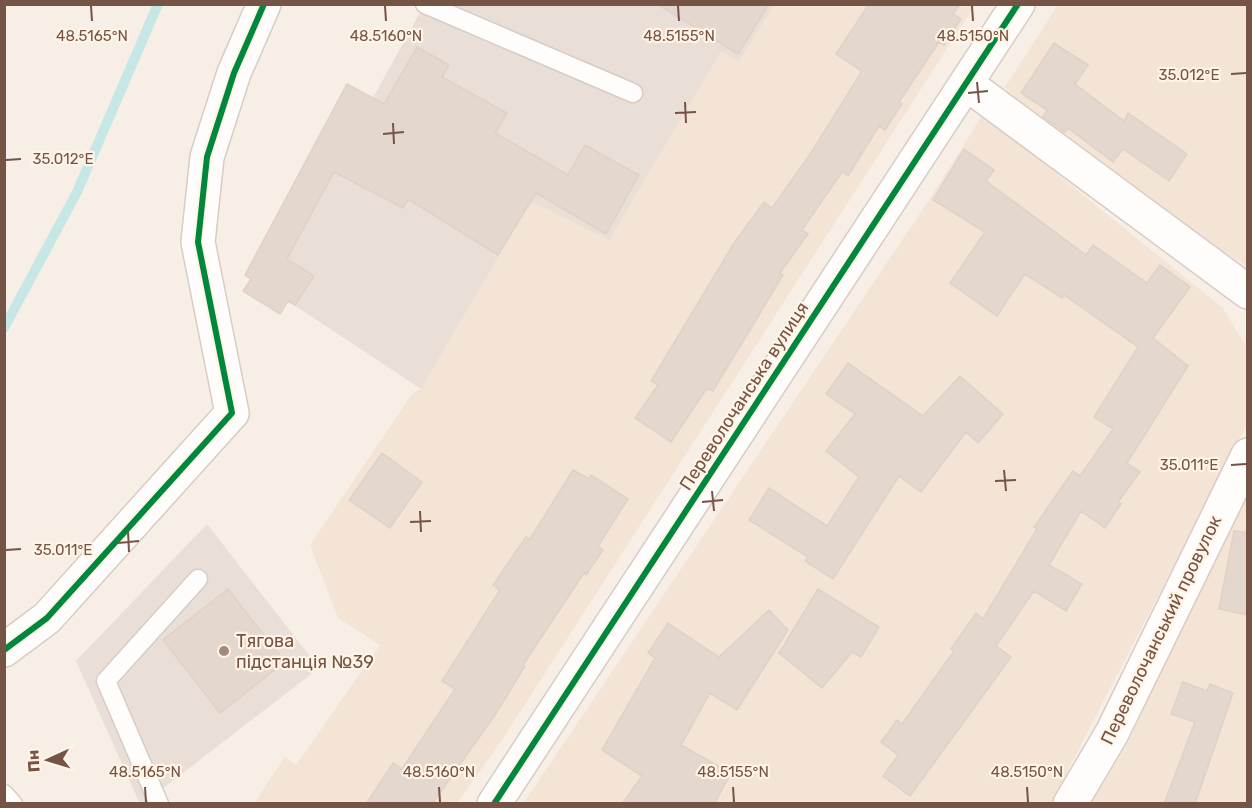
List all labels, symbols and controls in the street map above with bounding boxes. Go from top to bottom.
text: 48.5165°N [56,27,128,45]
text: 48.5160°N [350,27,422,45]
text: 48.5155°N [643,27,715,45]
text: 48.5150°N [937,27,1009,45]
text: 35.012°E [1159,66,1220,84]
text: 35.012°E [33,150,94,168]
street label: Переволочанська вулиця [675,298,813,494]
text: 35.011°E [1160,456,1218,474]
street label: Переволочанський провулок [1096,512,1226,748]
text: 35.011°E [34,541,92,559]
place label: Тягова пiдстанцiя №39 [236,630,374,673]
marker: Тягова пiдстанцiя №39 [217,644,231,658]
north arrow [18,730,78,790]
text: Пн [23,749,44,773]
text: 48.5165°N [109,763,181,781]
text: 48.5160°N [403,763,475,781]
text: 48.5155°N [697,763,769,781]
text: 48.5150°N [991,763,1063,781]

